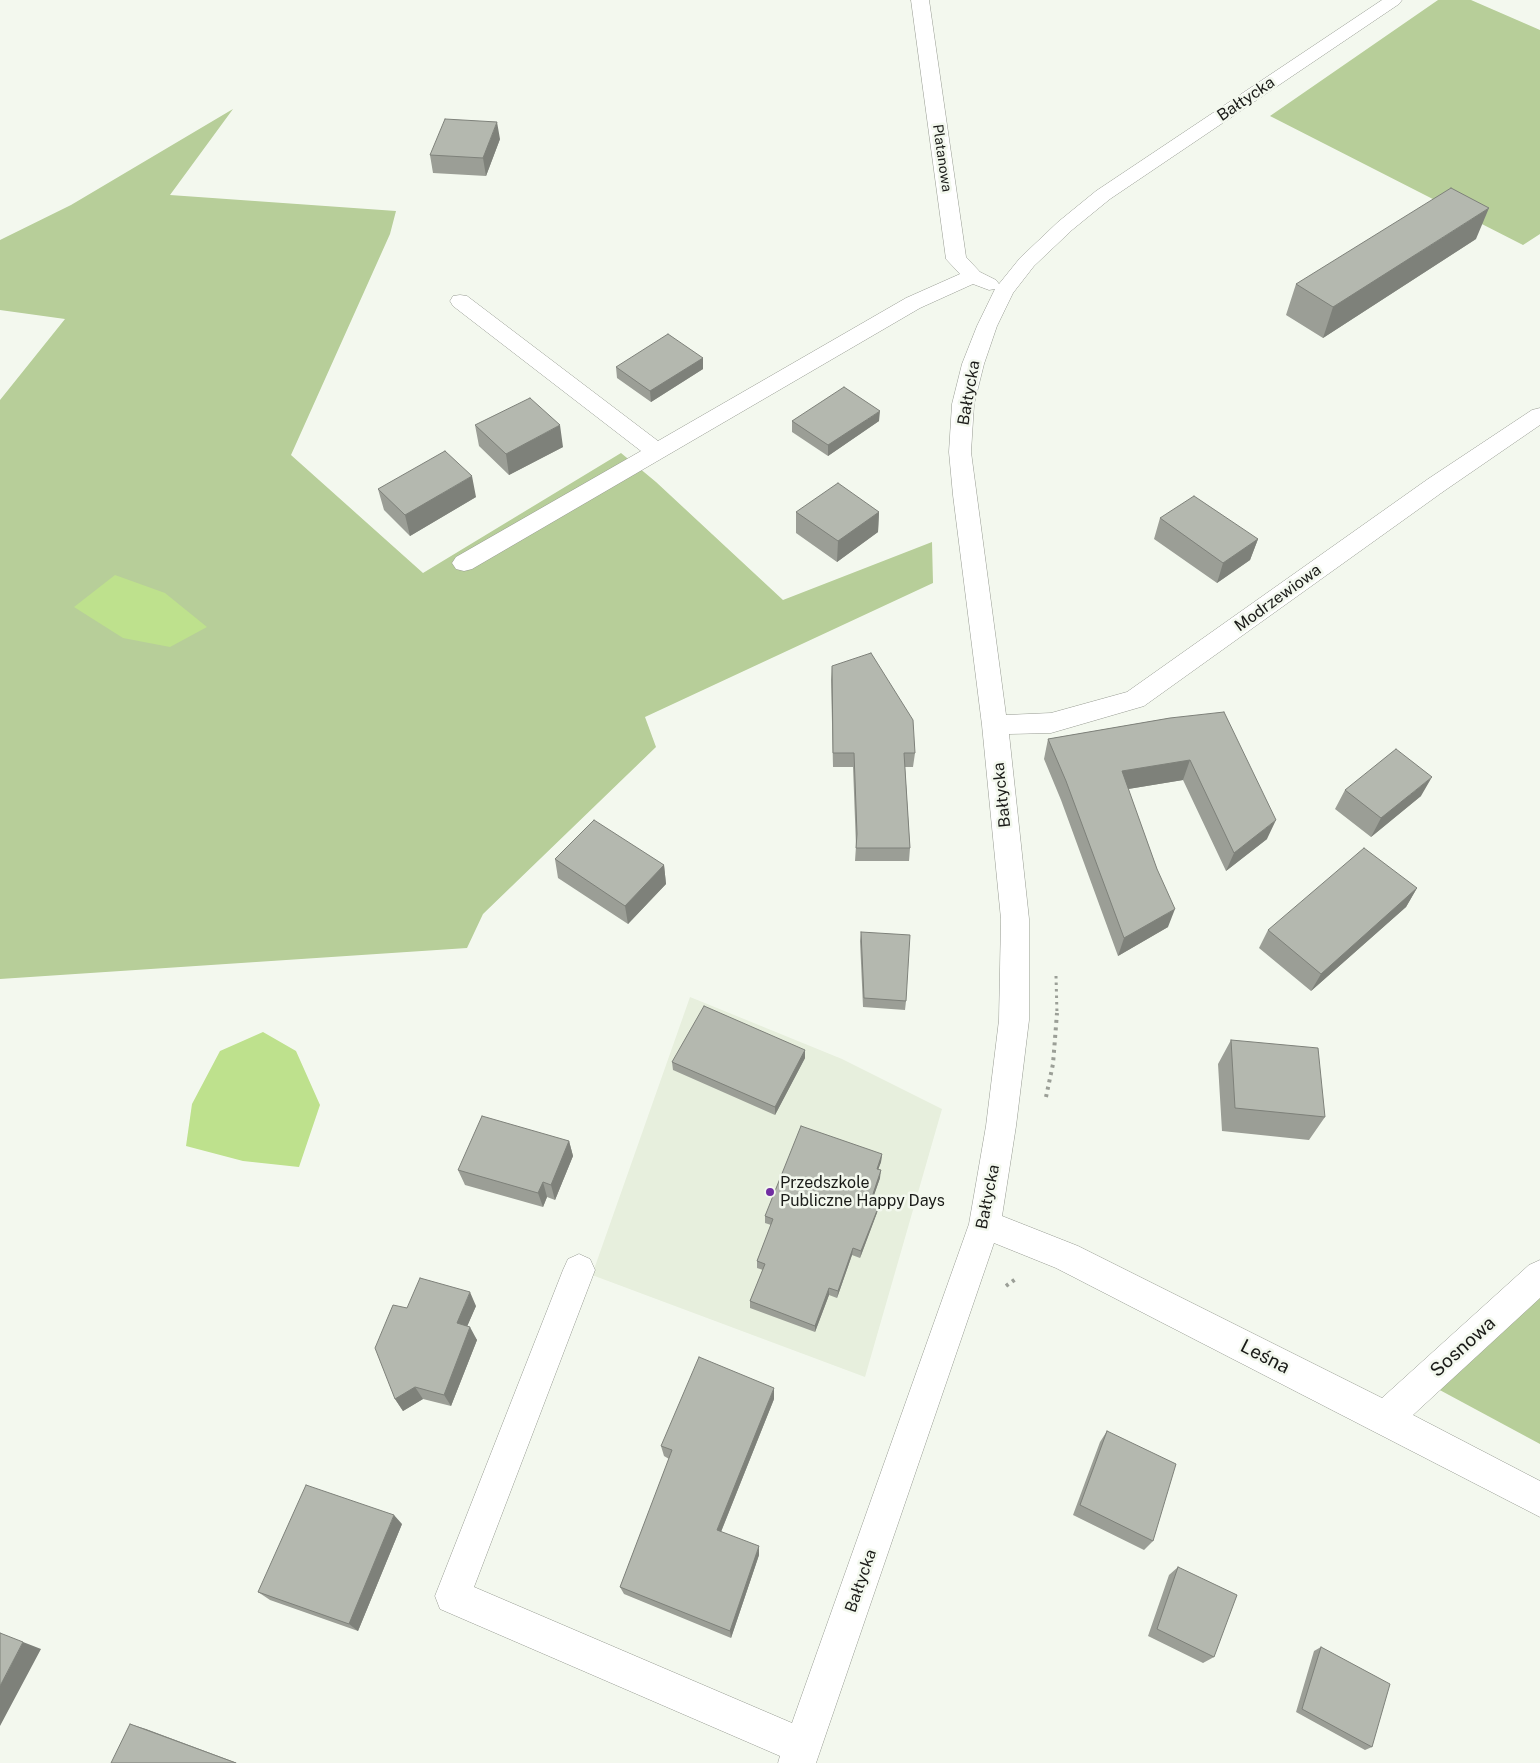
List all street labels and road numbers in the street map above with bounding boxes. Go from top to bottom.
street label: Bałtycka [1214,73,1278,125]
street label: Platanowa [929,123,955,193]
street label: Bałtycka [954,359,984,427]
street label: Modrzewiowa [1231,560,1325,636]
street label: Bałtycka [989,761,1015,829]
street label: Bałtycka [972,1163,1004,1231]
street label: Sosnowa [1426,1312,1500,1382]
street label: Leśna [1237,1335,1293,1379]
street label: Bałtycka [841,1547,881,1615]

